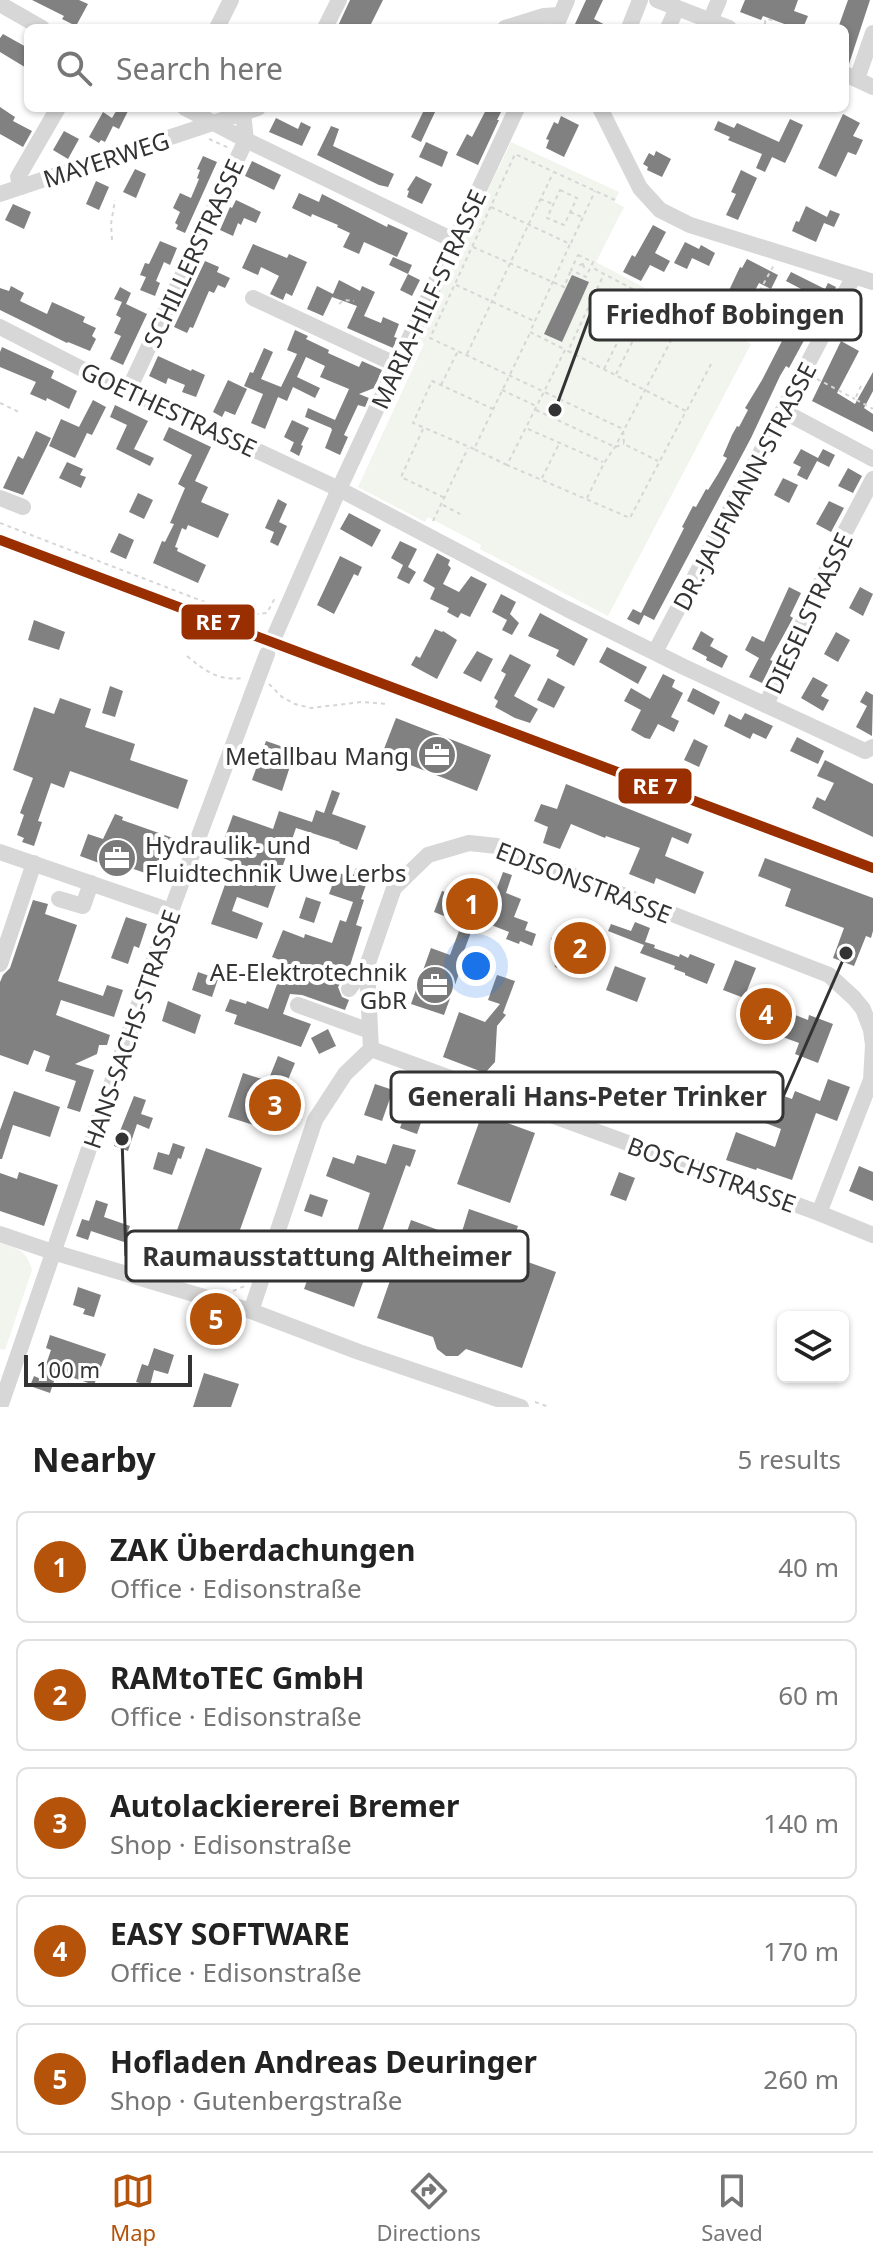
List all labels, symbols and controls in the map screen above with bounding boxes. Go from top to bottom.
search box [24,24,849,112]
icon: search [52,46,96,90]
text: Search here [116,48,283,89]
street label: MAYERWEG [39,123,173,195]
street label: SCHILLERSTRASSE [135,154,251,352]
street label: MARIA-HILF-STRASSE [363,184,493,414]
callout: Friedhof Bobingen [590,290,861,340]
text: Friedhof Bobingen [605,296,845,332]
street label: GOETHESTRASSE [76,354,262,464]
street label: DR.-JAUFMANN-STRASSE [665,356,823,616]
street label: DIESELSTRASSE [756,527,860,699]
line badge: RE 7 [180,603,256,641]
text: RE 7 [195,606,241,636]
office icon: Metallbau Mang [416,734,458,776]
place label: Metallbau Mang [225,739,409,772]
line badge: RE 7 [617,767,693,805]
text: RE 7 [632,770,678,800]
place label: Hydraulik- und Fluidtechnik Uwe Lerbs [145,828,407,889]
street label: EDISONSTRASSE [491,833,677,931]
office icon: Hydraulik- und Fluidtechnik Uwe Lerbs [96,837,138,879]
pin: 1 [446,874,498,934]
street label: HANS-SACHS-STRASSE [75,905,187,1153]
pin: 2 [554,918,606,978]
your location [456,946,496,986]
place label: AE-Elektrotechnik GbR [210,955,407,1016]
office icon: AE-Elektrotechnik GbR [414,964,456,1006]
pin: 4 [740,984,792,1044]
callout: Generali Hans-Peter Trinker [391,1072,783,1122]
pin: 3 [249,1075,301,1135]
text: Generali Hans-Peter Trinker [407,1078,767,1114]
street label: BOSCHSTRASSE [623,1128,801,1220]
callout: Raumausstattung Altheimer [126,1231,528,1281]
text: Raumausstattung Altheimer [142,1238,512,1274]
pin: 5 [190,1289,242,1349]
map controls [777,1311,849,1383]
button: layers [777,1311,849,1383]
scale bar [24,1351,192,1387]
text: 100 m [36,1354,100,1384]
text: Nearby [32,1436,156,1482]
text: 5 results [737,1441,841,1477]
text: ZAK Überdachungen [110,1529,416,1570]
text: 1 [53,1549,67,1585]
text: 40 m [778,1549,839,1585]
text: Office · Edisonstraße [110,1570,362,1606]
text: RAMtoTEC GmbH [110,1657,365,1698]
text: 2 [53,1677,67,1713]
text: 60 m [778,1677,839,1713]
text: Office · Edisonstraße [110,1698,362,1734]
text: Autolackiererei Bremer [110,1785,459,1826]
text: 3 [53,1805,67,1841]
text: 140 m [763,1805,839,1841]
text: Shop · Edisonstraße [110,1826,352,1862]
text: EASY SOFTWARE [110,1913,350,1954]
text: 4 [53,1933,67,1969]
text: 170 m [763,1933,839,1969]
text: Office · Edisonstraße [110,1954,362,1990]
text: Hofladen Andreas Deuringer [110,2041,537,2082]
text: 5 [53,2061,67,2097]
text: 260 m [763,2061,839,2097]
text: Shop · Gutenbergstraße [110,2082,403,2118]
tab: Map [110,2169,156,2247]
tab: Directions [376,2169,481,2247]
tab: Saved [701,2169,763,2247]

